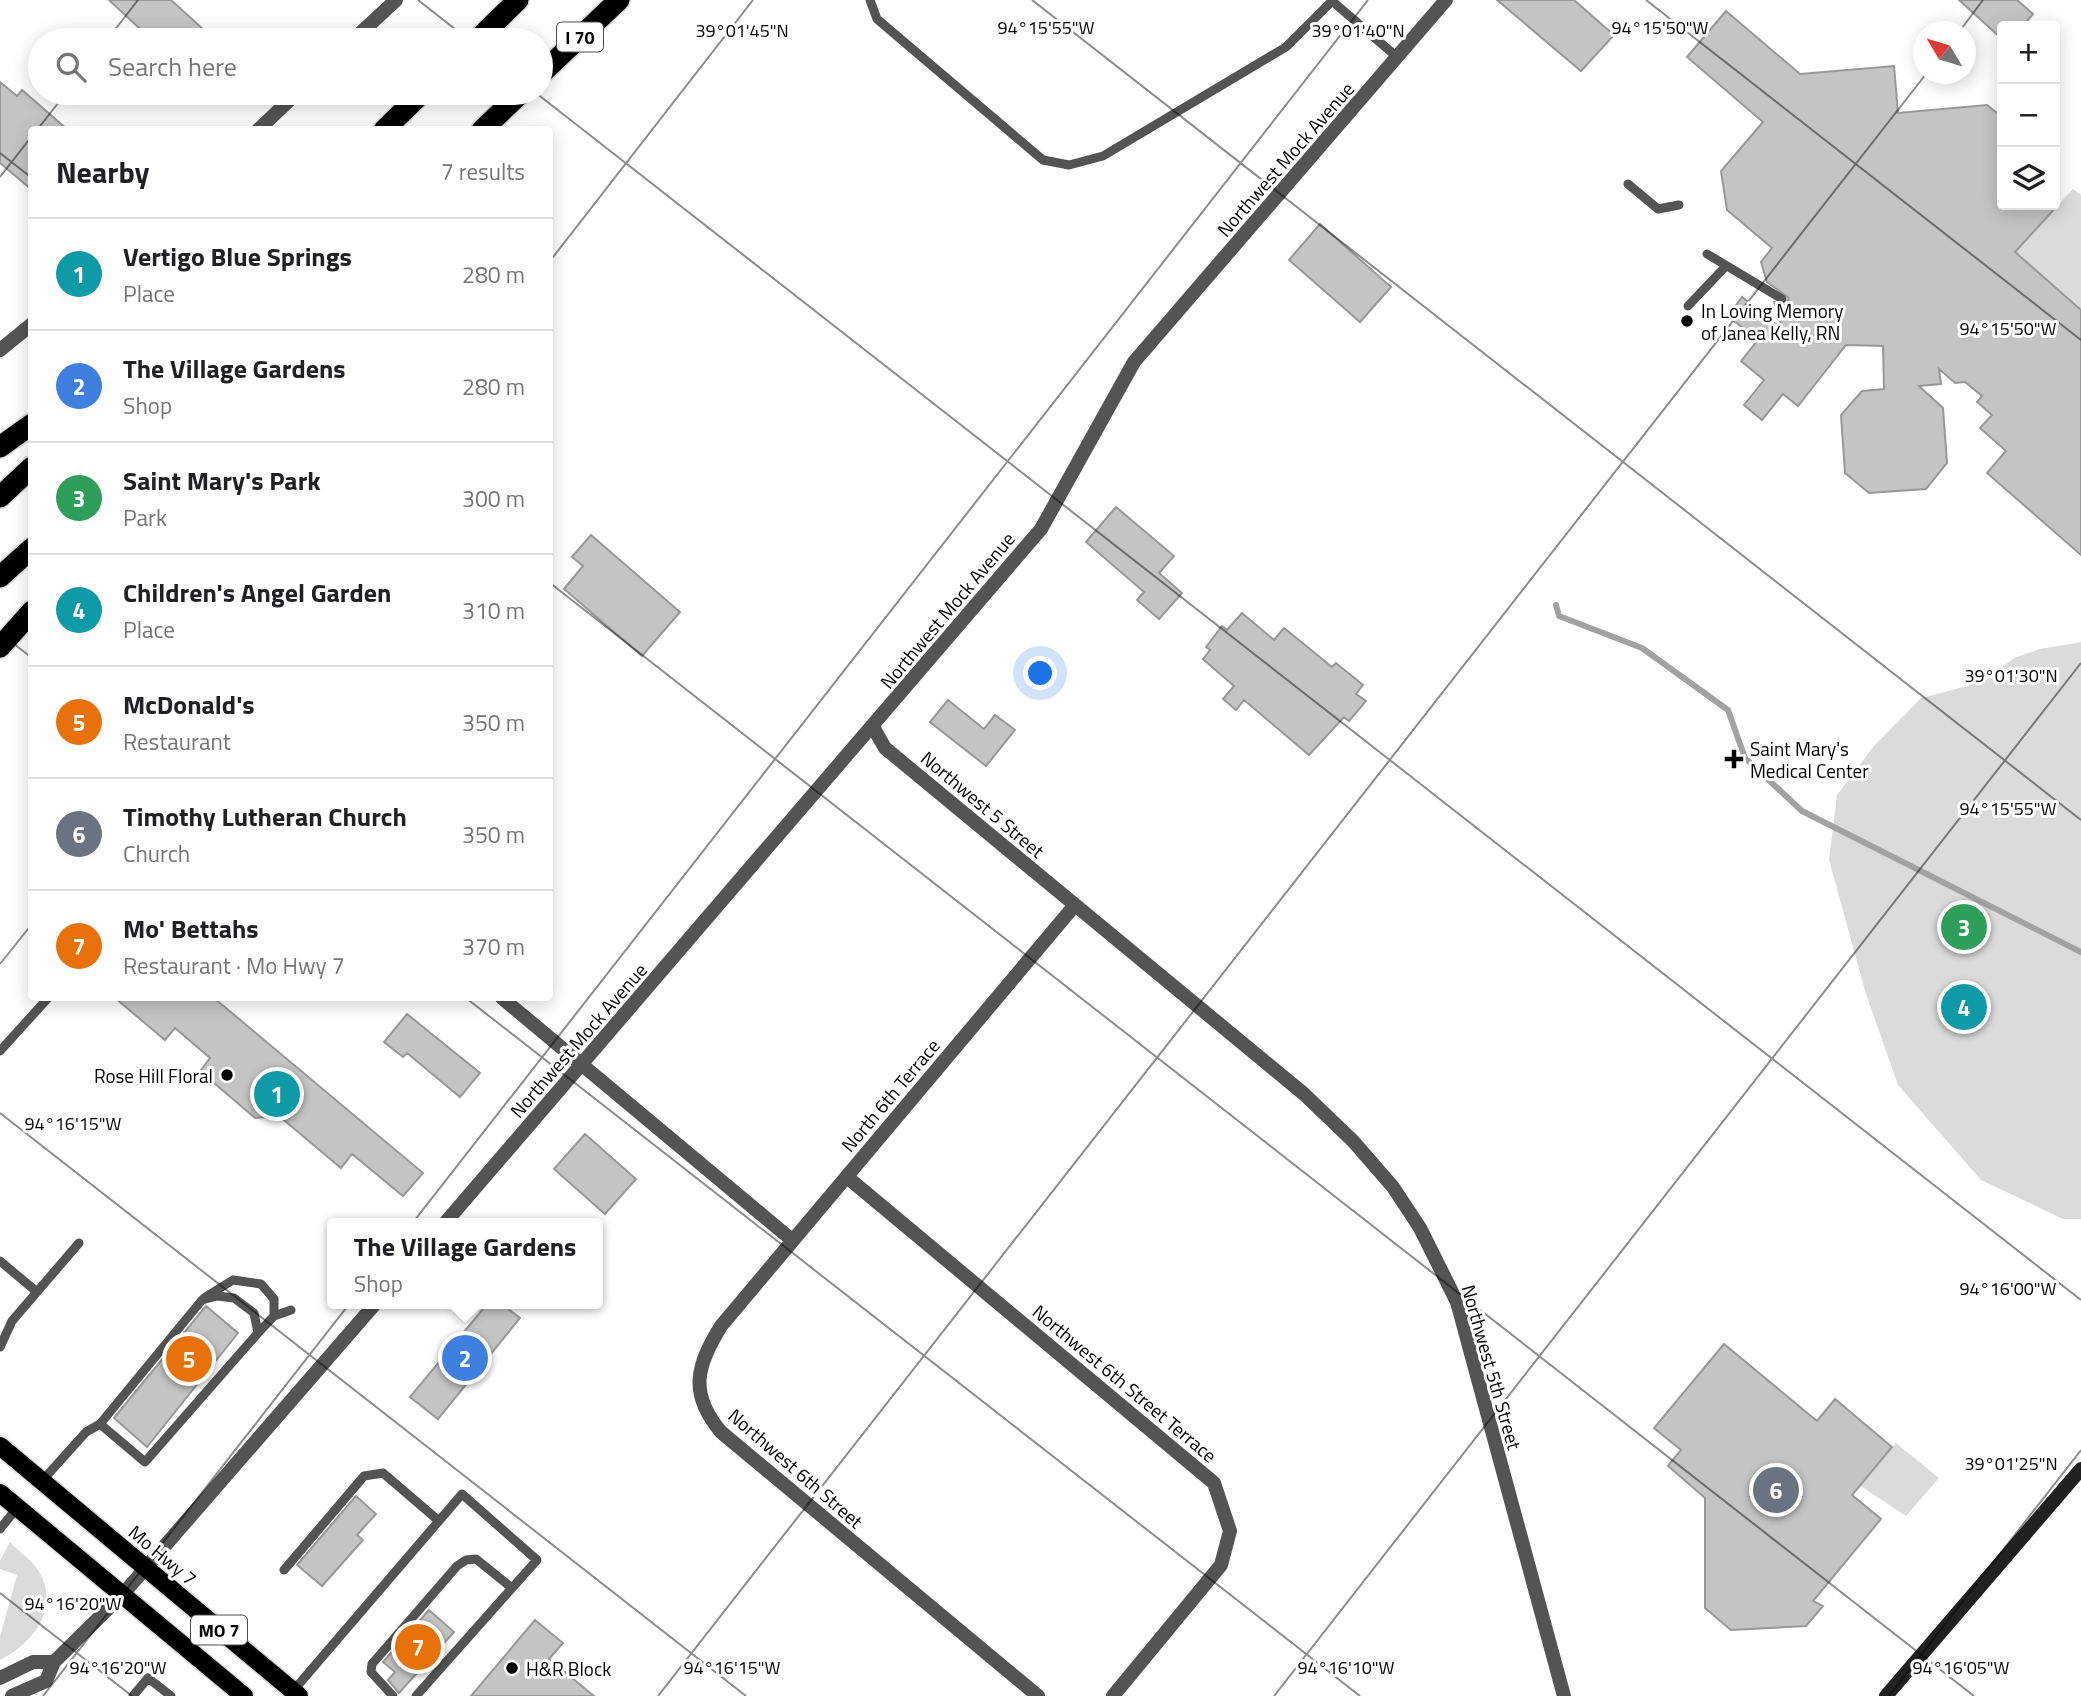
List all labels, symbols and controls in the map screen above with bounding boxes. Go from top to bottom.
text: 94°15'55"W [998,14,1095,41]
text: 94°15'50"W [1612,14,1709,41]
text: 39°01'45"N [695,17,789,44]
text: 39°01'40"N [1311,17,1405,44]
north arrow [1913,21,1976,84]
map controls [1997,21,2060,210]
button: + [1997,21,2060,84]
road number: I 70 [557,22,603,52]
search box [28,28,553,105]
text: Search here [108,47,237,86]
icon: search [52,48,90,86]
street label: Northwest Mock Avenue [1210,75,1360,243]
button: − [1997,84,2060,147]
button: layers [1997,147,2060,210]
text: Nearby [56,149,149,195]
text: 7 results [441,154,525,189]
text: Vertigo Blue Springs [123,237,352,276]
text: 1 [73,257,85,292]
text: 280 m [462,257,525,292]
text: Place [123,276,175,311]
place label: In Loving Memory of Janea Kelly, RN [1701,296,1844,347]
marker: In Loving Memory of Janea Kelly, RN [1679,313,1695,329]
text: 94°15'50"W [1960,315,2057,342]
text: The Village Gardens [123,349,346,388]
text: 2 [73,369,85,404]
text: 280 m [462,369,525,404]
text: Shop [123,388,172,423]
text: Saint Mary's Park [123,461,321,500]
text: 3 [73,481,85,516]
text: 300 m [462,481,525,516]
text: Park [123,500,167,535]
street label: Northwest Mock Avenue [873,525,1021,695]
text: Children's Angel Garden [123,573,391,612]
text: 4 [73,593,85,628]
text: 310 m [462,593,525,628]
text: Place [123,612,175,647]
your location [1023,656,1057,690]
text: 39°01'30"N [1964,662,2058,689]
text: McDonald's [123,685,255,724]
text: 5 [73,705,85,740]
text: 350 m [462,705,525,740]
text: Restaurant [123,724,231,759]
place label: Saint Mary's Medical Center [1750,734,1869,785]
street label: Northwest 5 Street [915,744,1051,865]
marker: Saint Mary's Medical Center [1724,749,1744,769]
text: 94°15'55"W [1960,795,2057,822]
text: Timothy Lutheran Church [123,797,407,836]
text: 6 [73,817,85,852]
text: 350 m [462,817,525,852]
text: Church [123,836,190,871]
pin: 3 [1941,901,1987,953]
text: Mo' Bettahs [123,909,259,948]
text: 7 [73,929,85,964]
text: 370 m [462,929,525,964]
text: Restaurant · Mo Hwy 7 [123,948,345,983]
street label: Northwest Mock Avenue [503,956,653,1124]
pin: 4 [1941,981,1987,1033]
street label: North 6th Terrace [834,1032,946,1158]
place label: Rose Hill Floral [94,1061,213,1090]
marker: Rose Hill Floral [219,1067,235,1083]
pin: 1 [254,1068,300,1120]
text: 94°16'15"W [25,1110,122,1137]
popup [327,1218,603,1309]
text: The Village Gardens [354,1227,576,1266]
text: Shop [354,1266,403,1301]
text: 94°16'00"W [1960,1275,2057,1302]
street label: Northwest 5th Street [1455,1281,1530,1453]
street label: Northwest 6th Street Terrace [1026,1297,1224,1469]
pin: 2 [442,1332,488,1384]
pin: 5 [166,1333,212,1385]
street label: Northwest 6th Street [722,1401,870,1535]
text: 39°01'25"N [1964,1450,2058,1477]
pin: 6 [1753,1464,1799,1516]
street label: Mo Hwy 7 [123,1518,203,1592]
text: 94°16'20"W [25,1590,122,1617]
road number: MO 7 [191,1616,247,1644]
pin: 7 [395,1621,441,1673]
text: 94°16'20"W [70,1654,167,1681]
place label: H&R Block [526,1654,611,1683]
text: 94°16'15"W [684,1654,781,1681]
text: 94°16'10"W [1298,1654,1395,1681]
text: 94°16'05"W [1913,1654,2010,1681]
marker: H&R Block [504,1660,520,1676]

